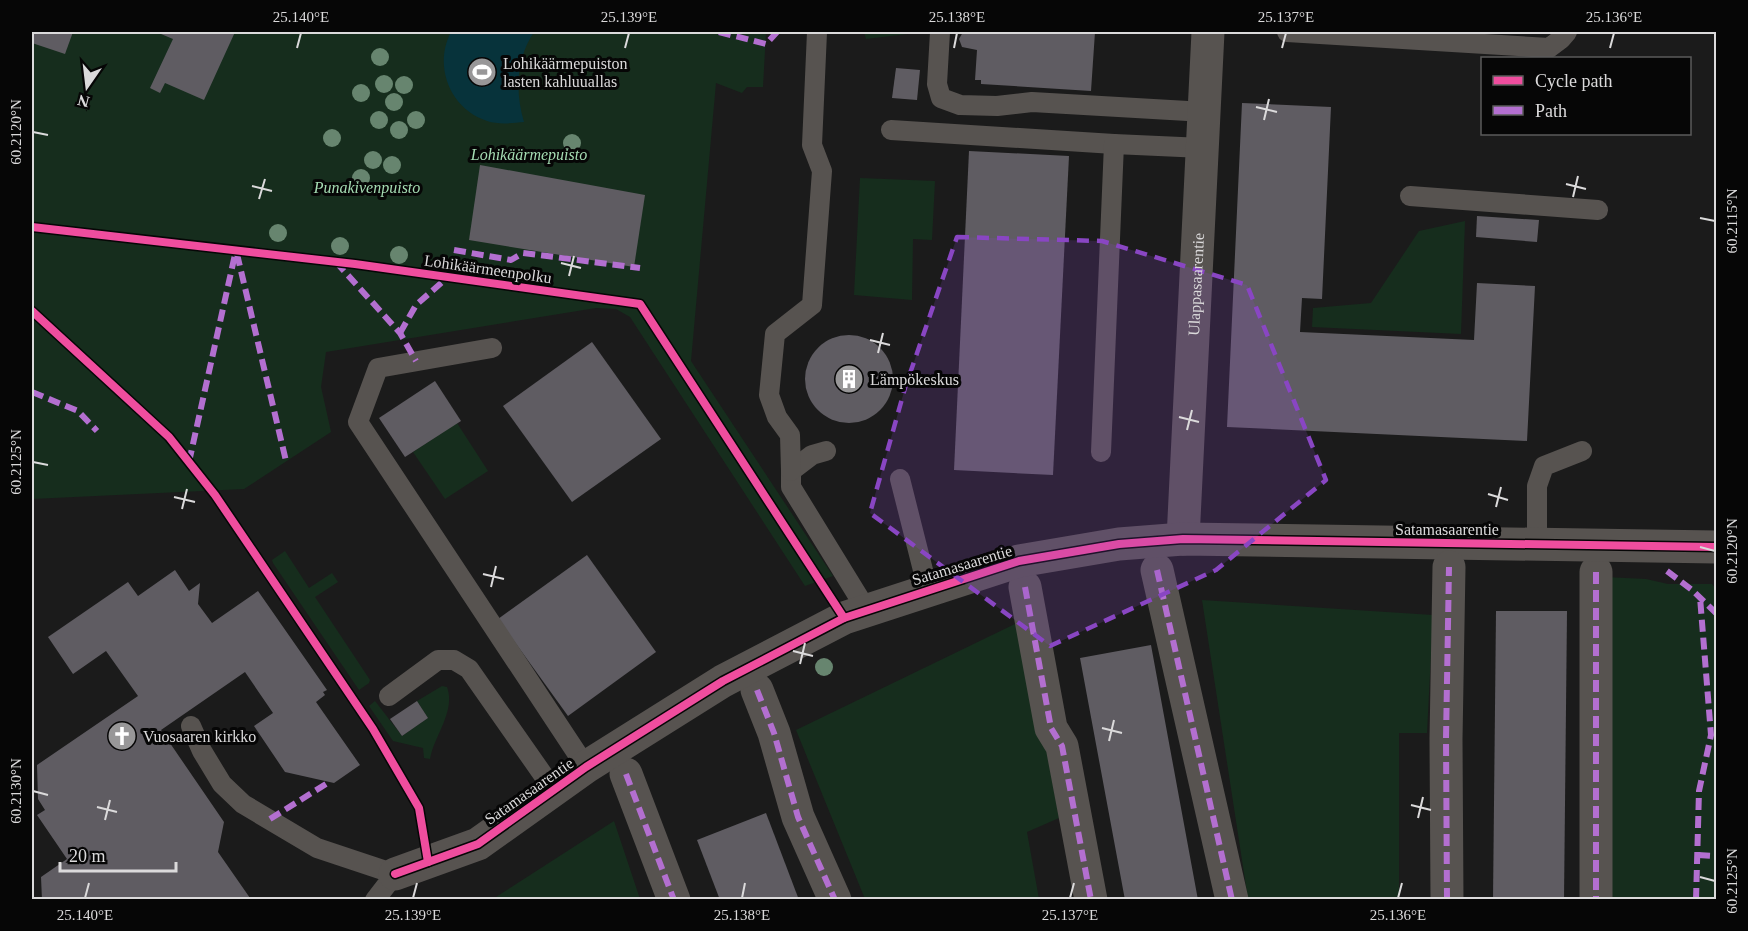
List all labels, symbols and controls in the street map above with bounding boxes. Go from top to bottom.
text: 25.140°E [273,9,329,25]
text: 25.139°E [601,9,657,25]
text: 25.138°E [929,9,985,25]
text: 25.137°E [1258,9,1314,25]
text: 25.136°E [1586,9,1642,25]
place label: Lohikäärmepuiston lasten kahluuallas [503,55,627,90]
sports icon: Lohikäärmepuiston lasten kahluuallas [466,56,498,88]
north arrow [57,57,117,117]
legend [1481,57,1691,135]
text: Cycle path [1535,71,1612,91]
text: N [75,91,91,111]
text: 60.2120°N [8,99,24,165]
text: Path [1535,101,1567,121]
park label: Lohikäärmepuisto [470,146,587,164]
park label: Punakivenpuisto [313,179,420,197]
text: 60.2115°N [1724,188,1740,254]
street label: Ulappasaarentie [1185,232,1207,336]
street label: Lohikäärmeenpolku [423,252,553,287]
building icon: Lämpökeskus [833,363,865,395]
place label: Lämpökeskus [870,371,959,389]
text: 60.2125°N [8,429,24,495]
text: 60.2120°N [1724,518,1740,584]
street label: Satamasaarentie [1395,521,1499,538]
street label: Satamasaarentie [910,542,1014,588]
church icon: Vuosaaren kirkko [106,720,138,752]
place label: Vuosaaren kirkko [143,728,256,745]
street label: Satamasaarentie [482,754,576,828]
text: 60.2130°N [8,758,24,824]
scale bar [60,835,176,873]
text: 20 m [69,846,106,866]
text: 60.2125°N [1724,848,1740,914]
text: 25.140°E [57,907,113,923]
text: 25.139°E [385,907,441,923]
text: 25.138°E [714,907,770,923]
text: 25.137°E [1042,907,1098,923]
text: 25.136°E [1370,907,1426,923]

